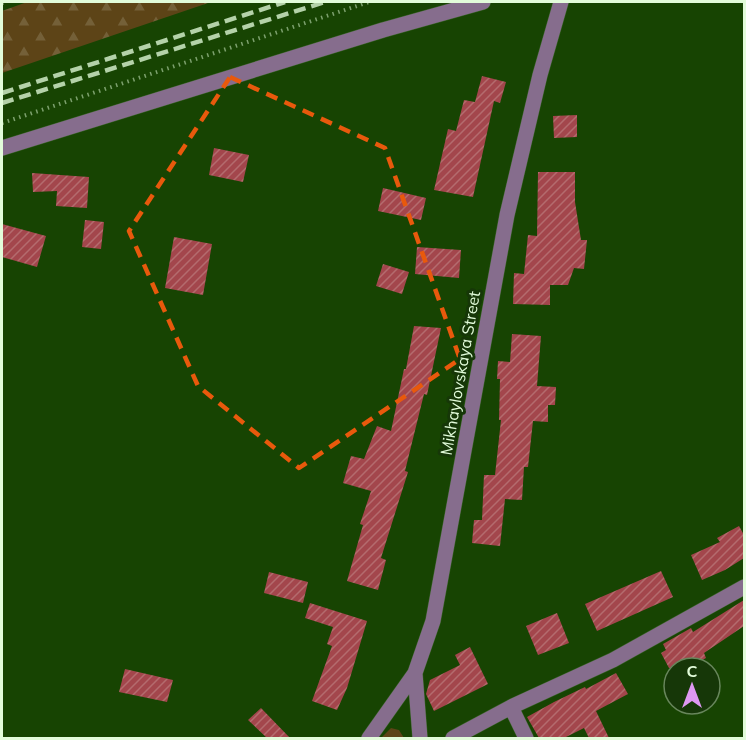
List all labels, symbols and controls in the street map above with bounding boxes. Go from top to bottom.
street label: Mikhaylovskaya Street [436,289,484,457]
north arrow [662,656,722,716]
text: С [687,661,698,681]

